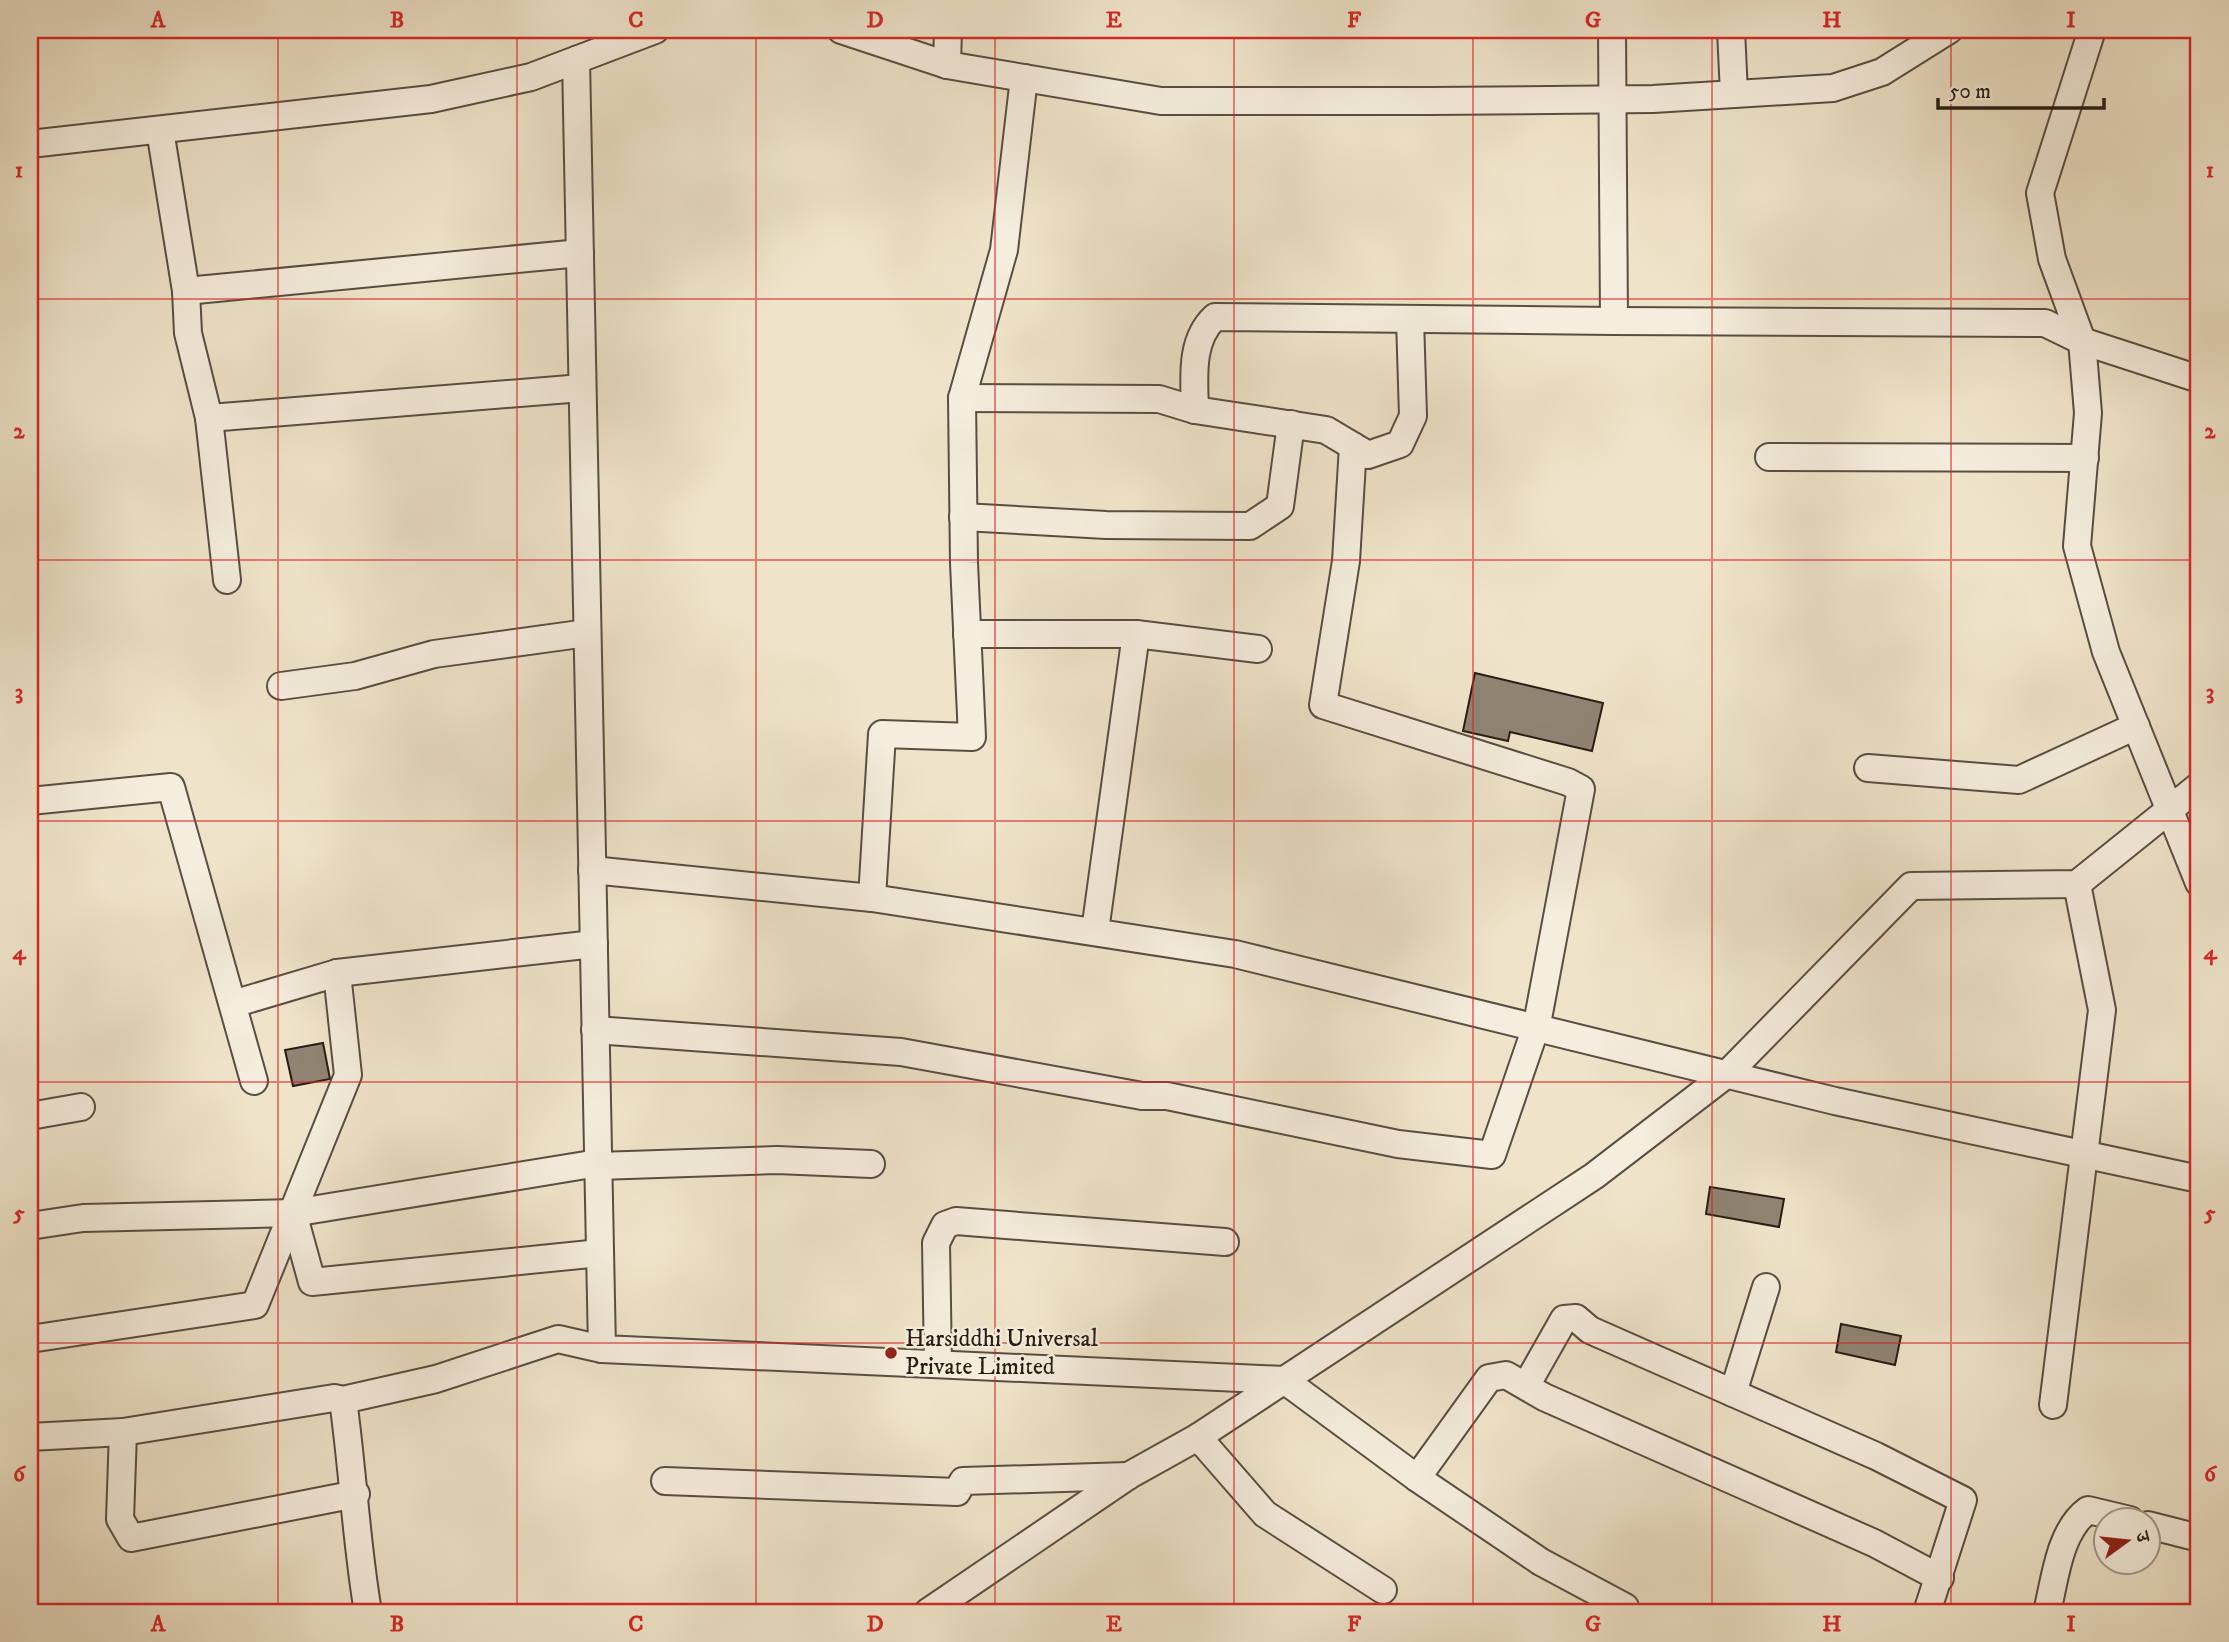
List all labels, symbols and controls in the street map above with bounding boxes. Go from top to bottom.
text: A [150,6,167,35]
text: B [390,6,404,35]
text: C [628,6,644,35]
text: D [866,6,884,35]
text: E [1106,6,1122,35]
text: F [1347,6,1362,35]
text: G [1585,6,1601,35]
text: H [1822,6,1842,35]
text: I [2066,6,2076,35]
scale bar [1938,66,2105,110]
text: 50 m [1949,79,1991,105]
text: 1 [15,156,23,185]
text: 1 [2206,156,2214,185]
text: 2 [13,417,25,446]
text: 2 [2204,417,2216,446]
text: 3 [15,678,23,707]
text: 3 [2206,678,2214,707]
text: 4 [12,938,27,967]
text: 4 [2203,938,2218,967]
text: 5 [12,1199,25,1228]
text: 5 [2203,1199,2216,1228]
place label: Harsiddhi Universal Private Limited [905,1324,1099,1382]
marker: Harsiddhi Universal Private Limited [883,1345,899,1361]
text: 6 [13,1460,27,1489]
text: 6 [2204,1460,2218,1489]
north arrow [2092,1506,2162,1576]
text: उ [2129,1527,2155,1546]
text: A [150,1610,167,1639]
text: B [390,1610,404,1639]
text: C [628,1610,644,1639]
text: D [866,1610,884,1639]
text: E [1106,1610,1122,1639]
text: F [1347,1610,1362,1639]
text: G [1585,1610,1601,1639]
text: H [1822,1610,1842,1639]
text: I [2066,1610,2076,1639]

